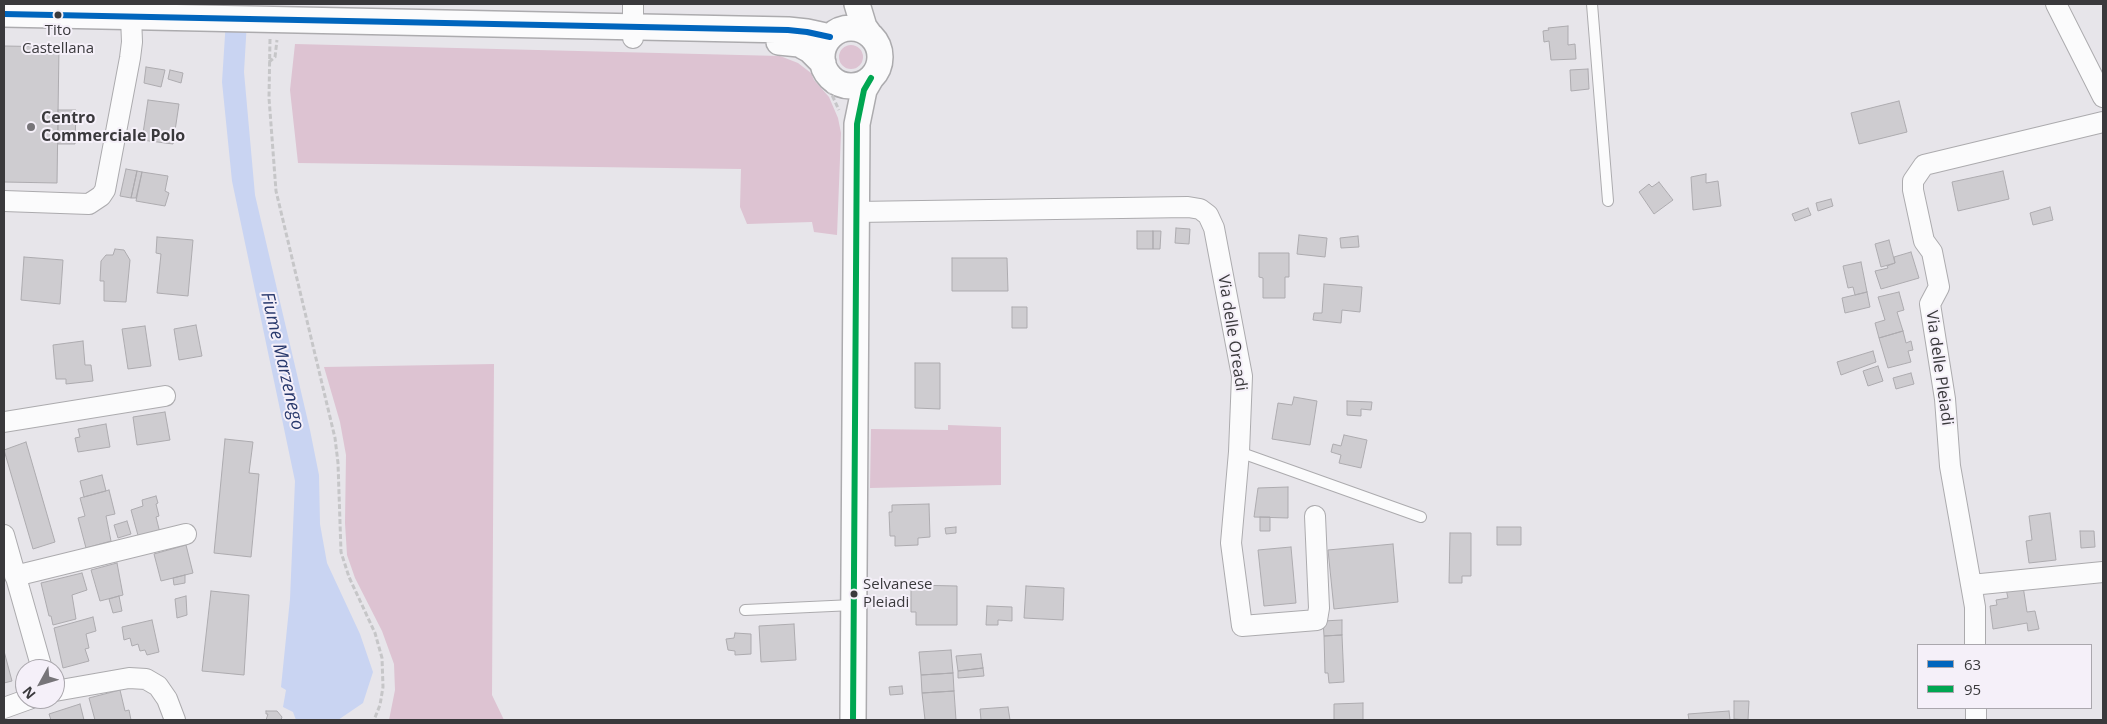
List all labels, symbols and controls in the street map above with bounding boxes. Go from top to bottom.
marker: Tito Castellana [53,10,63,20]
place label: Tito Castellana [22,22,94,57]
place label: Centro Commerciale Polo [41,108,185,146]
marker: Centro Commerciale Polo [25,121,37,133]
street label: Via delle Oreadi [1213,274,1251,392]
water label: Fiume Marzenego [256,290,308,432]
street label: Via delle Pleiadi [1921,309,1957,427]
place label: Selvanese Pleiadi [863,576,932,611]
marker: Selvanese Pleiadi [849,589,859,599]
legend [1917,644,2092,709]
text: 63 [1964,654,1981,674]
north arrow [15,659,65,709]
text: 95 [1964,679,1981,699]
text: N [18,683,40,704]

